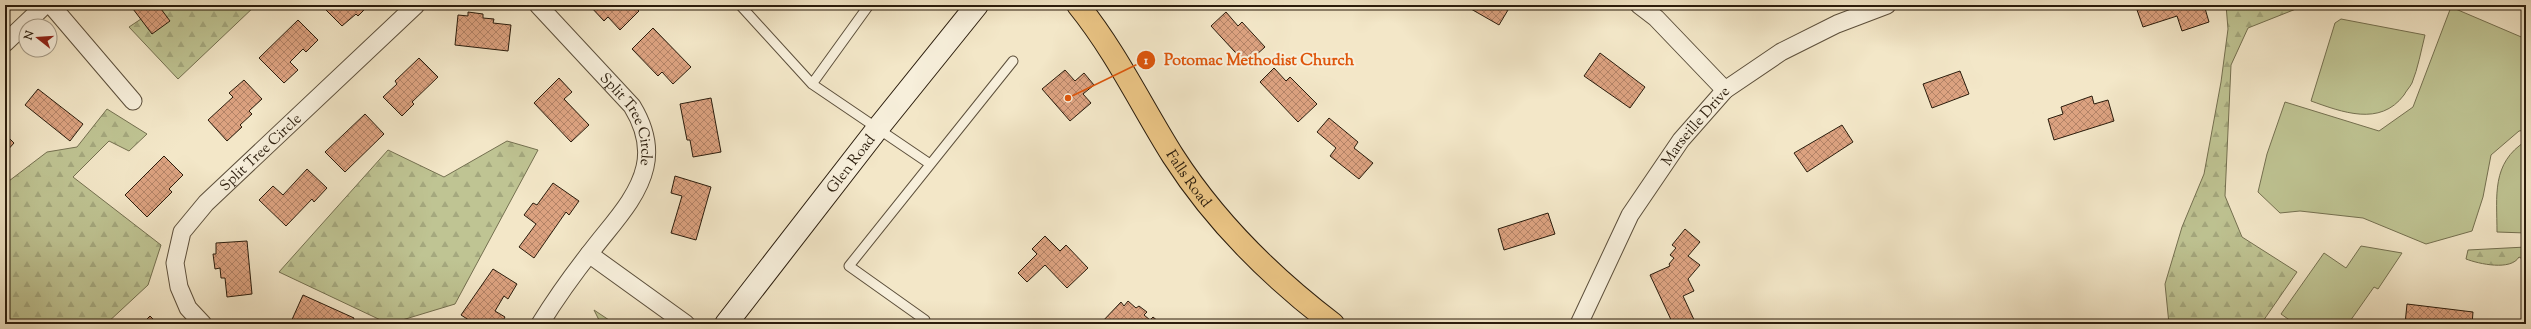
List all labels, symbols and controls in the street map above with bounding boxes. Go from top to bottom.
north arrow [18,18,58,58]
text: N [20,29,38,43]
callout: Potomac Methodist Church [1136,46,1362,74]
text: Potomac Methodist Church [1164,50,1355,73]
text: 1 [1143,52,1149,70]
street label: Split Tree Circle [594,69,656,167]
street label: Marseille Drive [1657,82,1736,171]
street label: Split Tree Circle [216,109,307,197]
street label: Glen Road [822,130,881,198]
street label: Falls Road [1160,146,1216,213]

